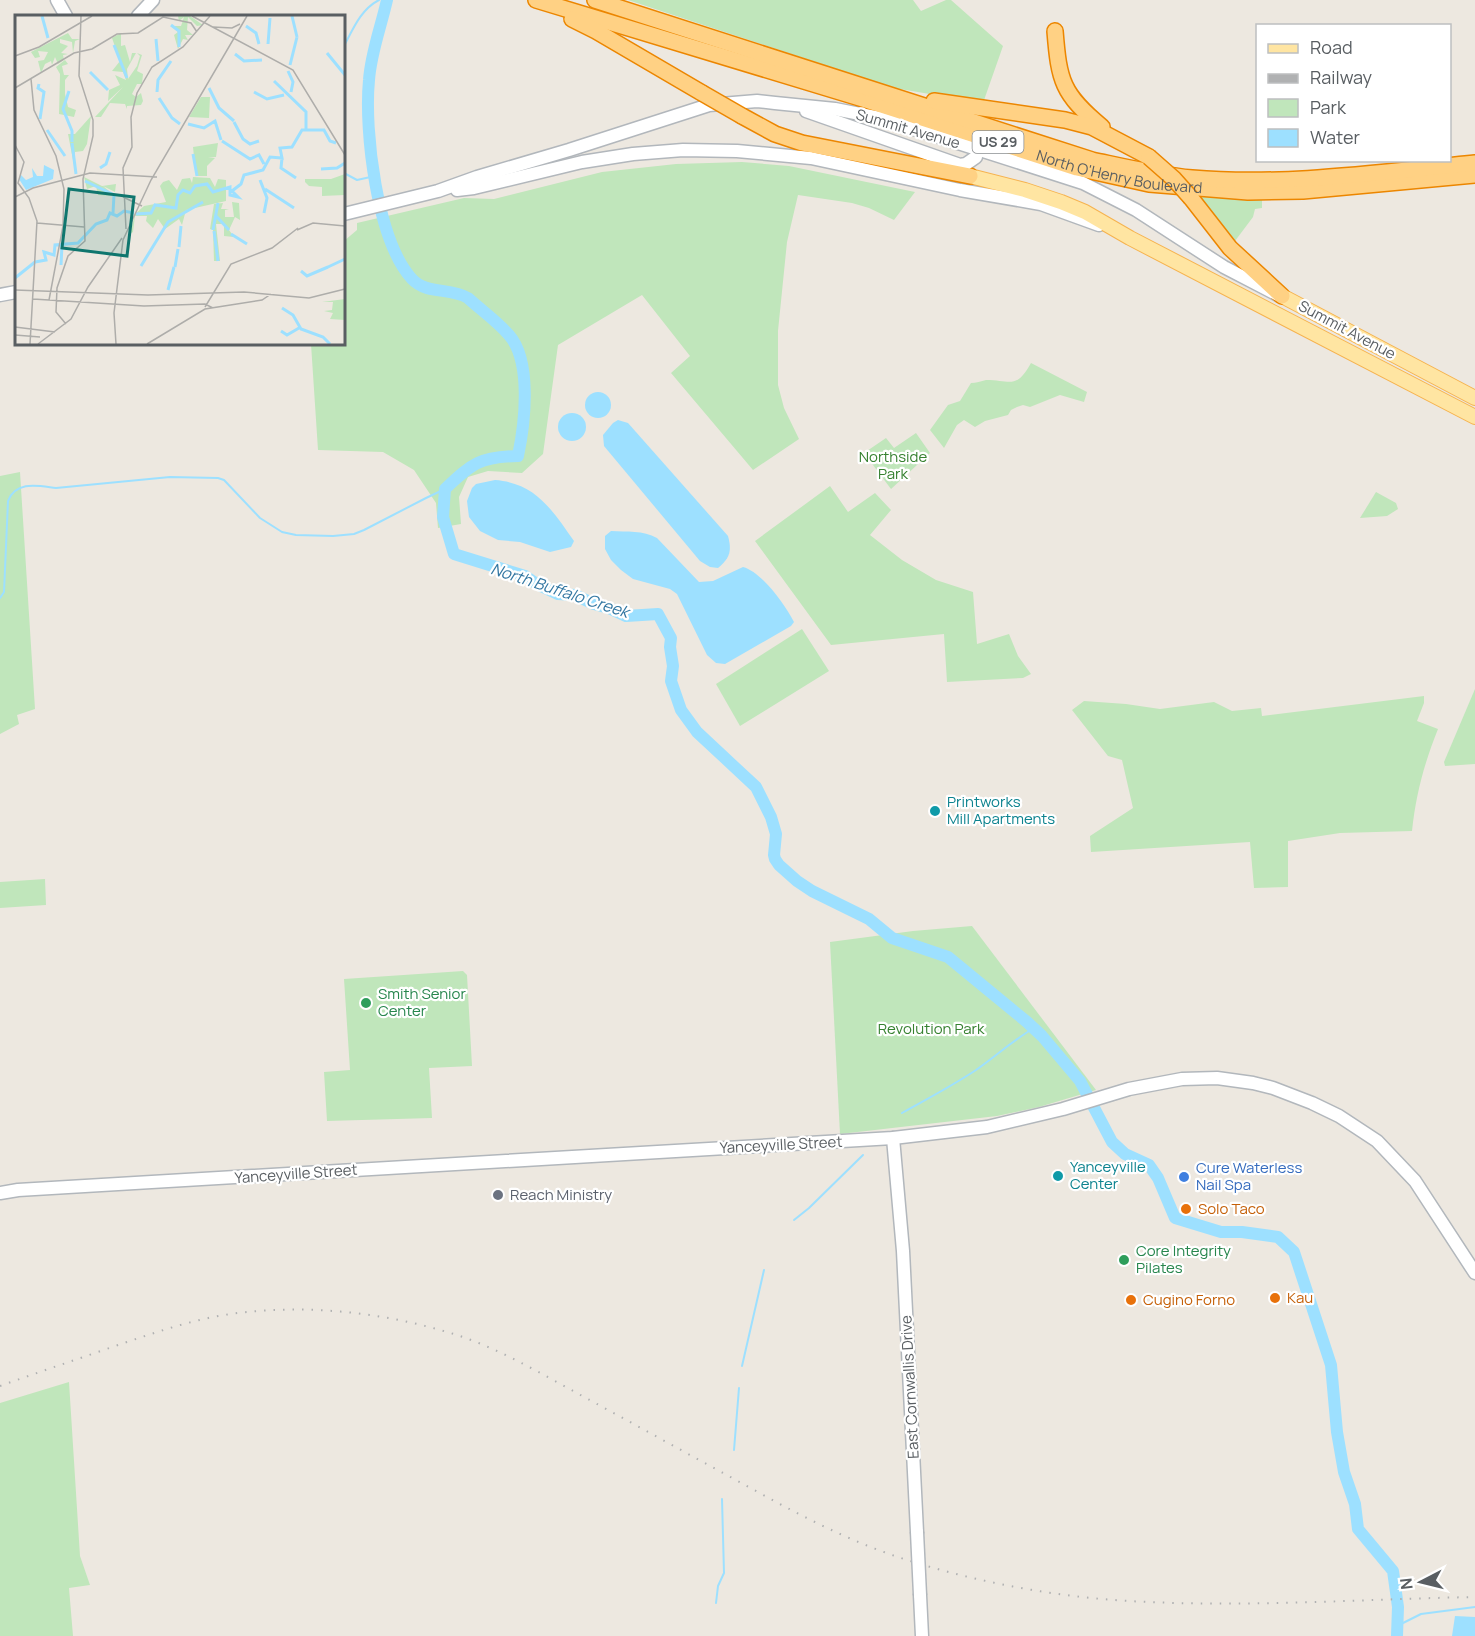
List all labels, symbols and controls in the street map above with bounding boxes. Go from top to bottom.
inset map [15,15,345,345]
legend [1256,24,1451,162]
text: Road [1310,35,1353,59]
text: Railway [1310,65,1372,89]
text: Park [1310,95,1347,119]
street label: Summit Avenue [854,104,963,153]
text: Water [1310,125,1360,149]
road number: US 29 [972,131,1024,153]
street label: North O'Henry Boulevard [1034,145,1203,198]
street label: Summit Avenue [1295,295,1400,364]
park label: Northside Park [859,446,927,484]
water label: North Buffalo Creek [488,557,634,623]
place label: Printworks Mill Apartments [947,791,1055,829]
marker: Printworks Mill Apartments [928,804,942,818]
place label: Smith Senior Center [378,983,466,1021]
marker: Smith Senior Center [359,996,373,1010]
park label: Revolution Park [878,1018,985,1039]
street label: Yanceyville Street [719,1131,843,1158]
place label: Yanceyville Center [1070,1156,1146,1194]
place label: Cure Waterless Nail Spa [1196,1157,1302,1195]
street label: Yanceyville Street [234,1159,358,1188]
marker: Yanceyville Center [1051,1169,1065,1183]
marker: Cure Waterless Nail Spa [1177,1170,1191,1184]
place label: Reach Ministry [510,1184,612,1205]
marker: Reach Ministry [491,1188,505,1202]
place label: Solo Taco [1198,1198,1265,1219]
marker: Solo Taco [1179,1202,1193,1216]
place label: Core Integrity Pilates [1136,1240,1231,1278]
marker: Core Integrity Pilates [1117,1253,1131,1267]
place label: Kau [1287,1287,1313,1308]
place label: Cugino Forno [1143,1289,1235,1310]
marker: Kau [1268,1291,1282,1305]
marker: Cugino Forno [1124,1293,1138,1307]
street label: East Cornwallis Drive [895,1315,924,1459]
north arrow [1391,1552,1451,1612]
text: N [1394,1577,1418,1591]

